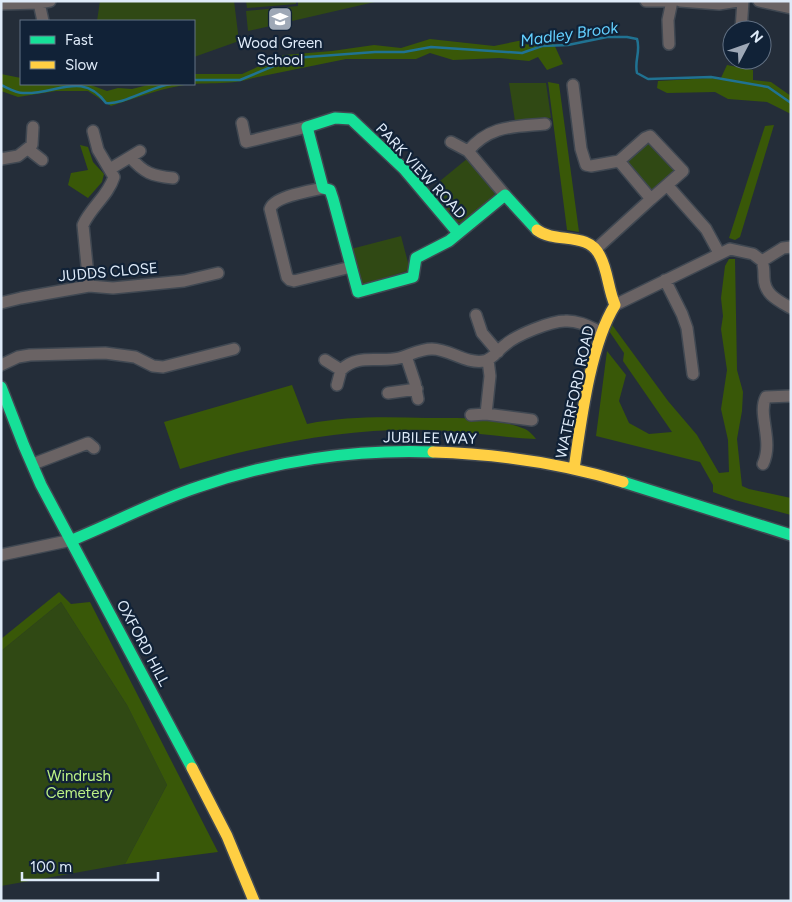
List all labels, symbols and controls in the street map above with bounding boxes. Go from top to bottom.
school or university icon: Wood Green School [267,6,293,32]
water label: Madley Brook [519,18,620,50]
legend [20,20,195,85]
north arrow [722,20,772,70]
text: N [746,27,766,46]
text: Fast [65,31,94,49]
place label: Wood Green School [238,34,322,69]
text: Slow [65,56,98,74]
street label: PARK VIEW ROAD [372,120,470,222]
street label: JUDDS CLOSE [57,259,159,285]
street label: WATERFORD ROAD [552,324,598,460]
street label: JUBILEE WAY [383,428,477,448]
street label: OXFORD HILL [113,597,173,689]
park label: Windrush Cemetery [46,767,112,802]
scale bar [22,850,159,882]
text: 100 m [30,858,72,876]

